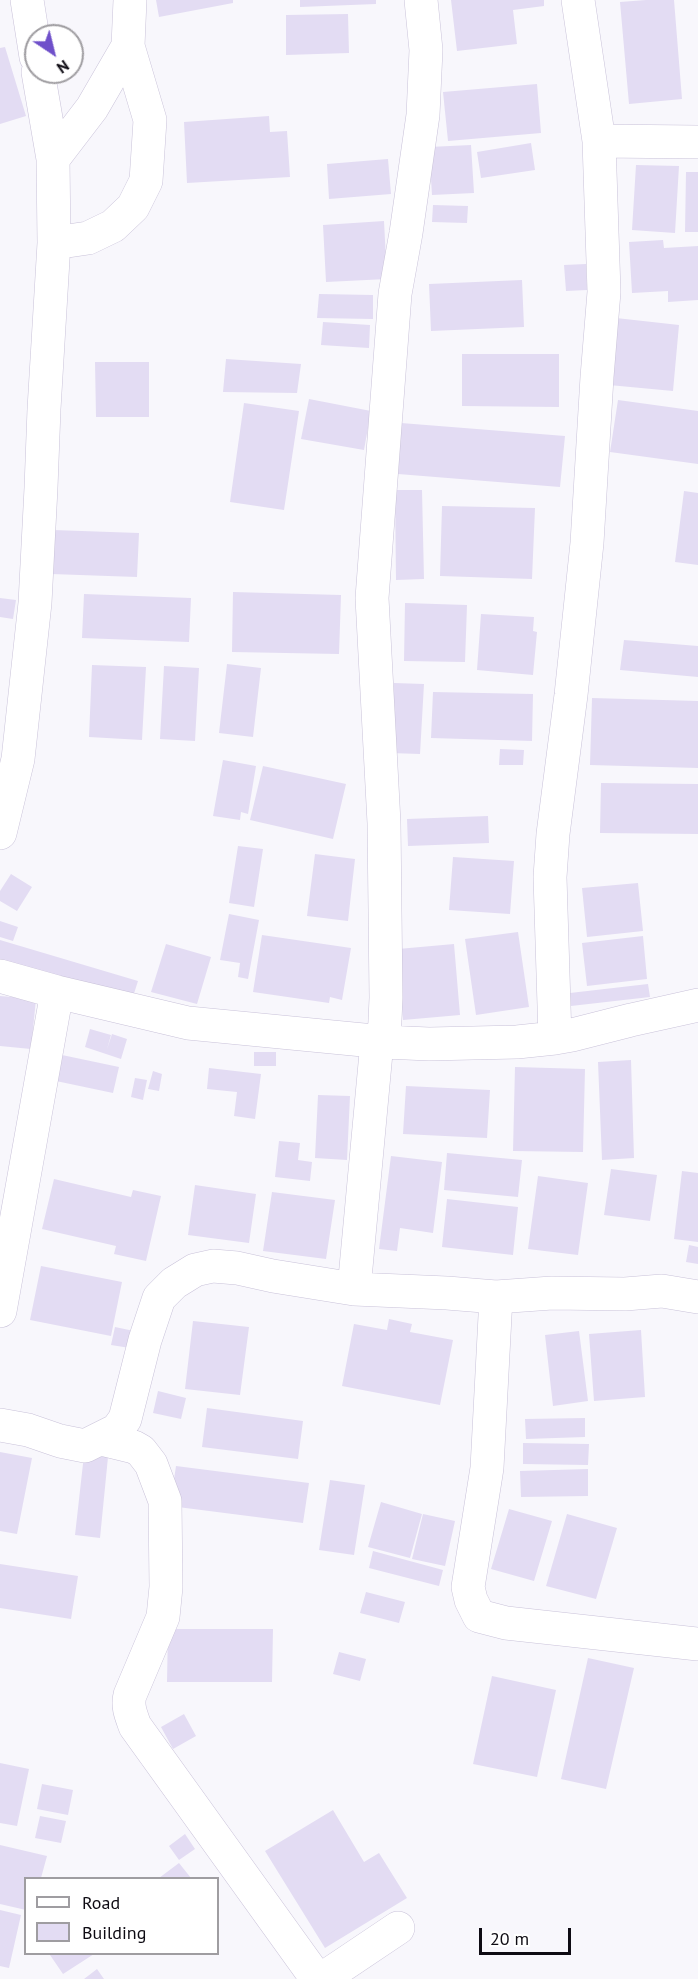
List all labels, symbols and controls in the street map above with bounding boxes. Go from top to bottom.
north arrow [24,24,84,84]
text: N [53,56,73,78]
legend [24,1877,219,1955]
text: Road [82,1891,120,1914]
scale bar [482,1916,574,1954]
text: Building [82,1921,146,1944]
text: 20 m [490,1927,529,1950]

